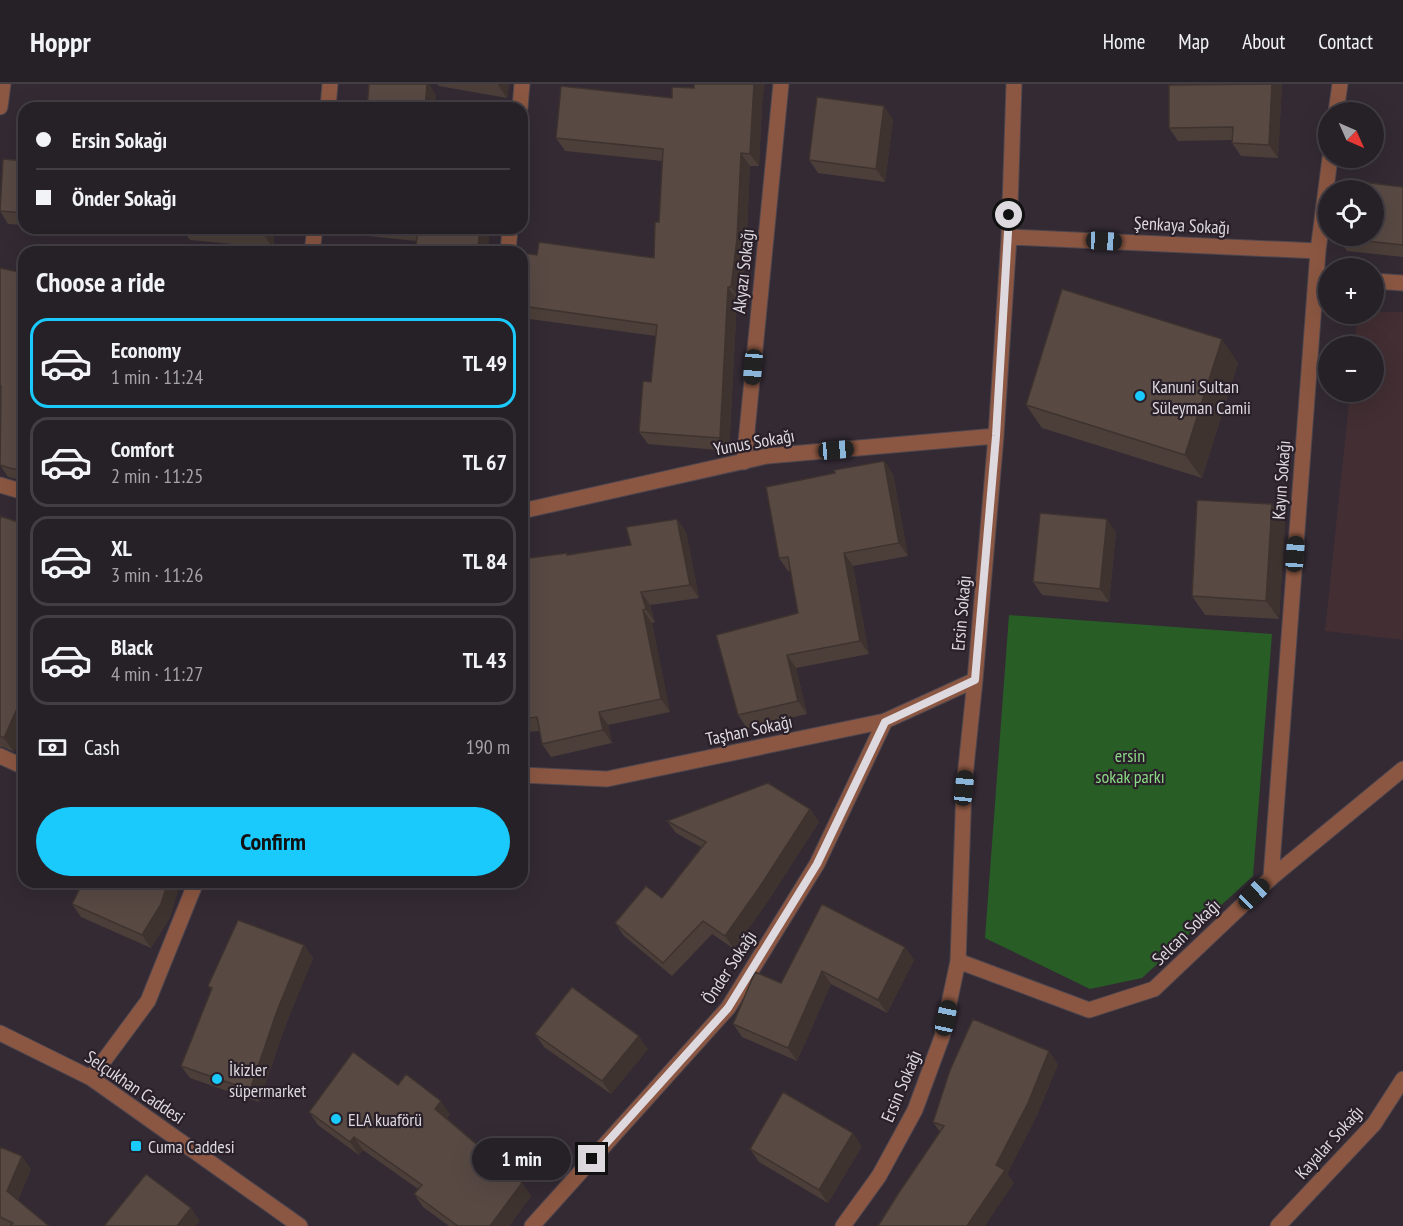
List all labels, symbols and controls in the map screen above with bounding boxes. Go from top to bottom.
text: Hoppr [30,23,91,60]
text: Home [1103,28,1145,55]
text: Map [1178,28,1209,55]
text: About [1242,28,1285,55]
text: Contact [1318,28,1373,55]
north arrow [1318,102,1384,168]
map controls [1318,102,1384,402]
text: Ersin Sokağı [72,126,167,154]
button: locate [1318,180,1384,246]
text: Önder Sokağı [72,184,177,212]
route start [995,201,1022,228]
street label: Şenkaya Sokağı [1133,211,1231,239]
street label: Akyazı Sokağı [727,228,759,314]
car [1086,231,1122,251]
button: + [1318,258,1384,324]
text: Choose a ride [36,265,165,299]
icon: car [39,336,93,390]
text: Economy [111,336,181,364]
button: − [1318,336,1384,402]
car [742,348,764,386]
text: TL 49 [463,349,507,377]
text: 1 min · 11:24 [111,364,203,390]
place label: Kanuni Sultan Süleyman Camii [1152,375,1251,419]
marker: Kanuni Sultan Süleyman Camii [1133,389,1147,403]
street label: Yunus Sokağı [712,424,796,460]
icon: car [39,435,93,489]
text: Comfort [111,435,174,463]
car [817,439,855,461]
street label: Kayın Sokağı [1267,440,1295,520]
text: TL 67 [463,448,507,476]
text: 2 min · 11:25 [111,463,203,489]
icon: car [39,534,93,588]
text: XL [111,534,132,562]
car [1285,535,1305,573]
text: TL 84 [463,547,507,575]
text: 3 min · 11:26 [111,562,203,588]
street label: Ersin Sokağı [946,574,976,652]
icon: car [39,633,93,687]
text: Black [111,633,153,661]
text: TL 43 [463,646,507,674]
text: 4 min · 11:27 [111,661,203,687]
street label: Taşhan Sokağı [704,710,794,750]
icon: cash [36,731,69,764]
text: Cash [84,733,120,761]
text: 190 m [466,734,510,760]
park label: ersin sokak parkı [1095,744,1165,788]
car [953,769,975,807]
button: Confirm [36,807,510,876]
car [1235,875,1273,913]
street label: Selcan Sokağı [1147,894,1225,970]
street label: Önder Sokağı [697,926,761,1008]
car [933,999,959,1037]
street label: Selçukhan Caddesi [81,1045,189,1129]
street label: Ersin Sokağı [876,1047,926,1125]
place label: İkizler süpermarket [229,1058,306,1102]
marker: İkizler süpermarket [210,1072,224,1086]
street label: Kayalar Sokağı [1290,1100,1368,1184]
place label: ELA kuaförü [348,1108,422,1131]
marker: ELA kuaförü [329,1112,343,1126]
place label: Cuma Caddesi [148,1135,235,1158]
callout: 1 min [472,1138,571,1180]
marker: Cuma Caddesi [129,1139,143,1153]
route end [578,1145,605,1172]
text: 1 min [501,1146,542,1172]

